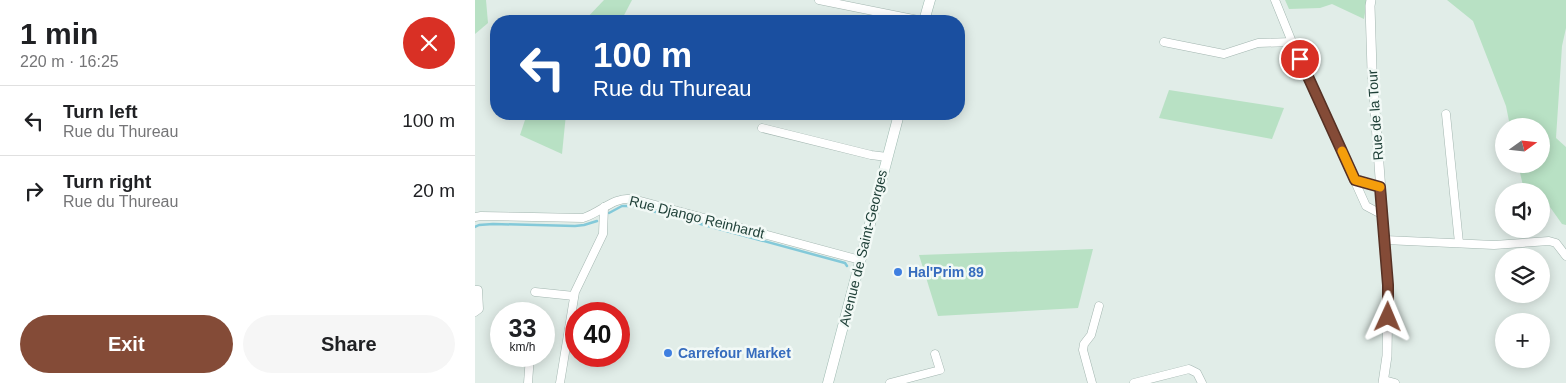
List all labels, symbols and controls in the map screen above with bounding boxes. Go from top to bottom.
text: 1 min [20,17,98,50]
button: close [403,17,455,69]
icon: left [510,35,575,100]
text: 100 m [593,35,692,74]
pin [1279,38,1321,80]
icon: arrive [1286,45,1314,73]
text: 220 m · 16:25 [20,53,119,70]
street label: Rue de la Tour [1364,69,1386,161]
text: Rue du Thureau [593,76,752,101]
text: Turn left [63,101,138,122]
icon: left [20,107,48,135]
text: 100 m [402,110,455,131]
north arrow [1495,118,1550,172]
map controls [1495,118,1550,368]
text: Rue du Thureau [63,123,178,140]
street label: Avenue de Saint-Georges [836,168,890,328]
text: Turn right [63,171,151,192]
icon: right [20,177,48,205]
text: 20 m [413,180,455,201]
button: sound [1495,183,1550,238]
street label: Rue Django Reinhardt [628,192,766,242]
text: Rue du Thureau [63,193,178,210]
button: layers [1495,248,1550,303]
place label: Hal'Prim 89 [908,264,984,280]
marker: Hal'Prim 89 [892,266,904,278]
position arrow [1361,290,1413,342]
speed limit sign: 40 [565,302,630,367]
button: + [1495,313,1550,368]
text: 33 [509,314,536,342]
button: Exit [20,315,233,373]
button: Share [243,315,455,373]
text: km/h [509,340,536,354]
place label: Carrefour Market [678,345,791,361]
marker: Carrefour Market [662,347,674,359]

